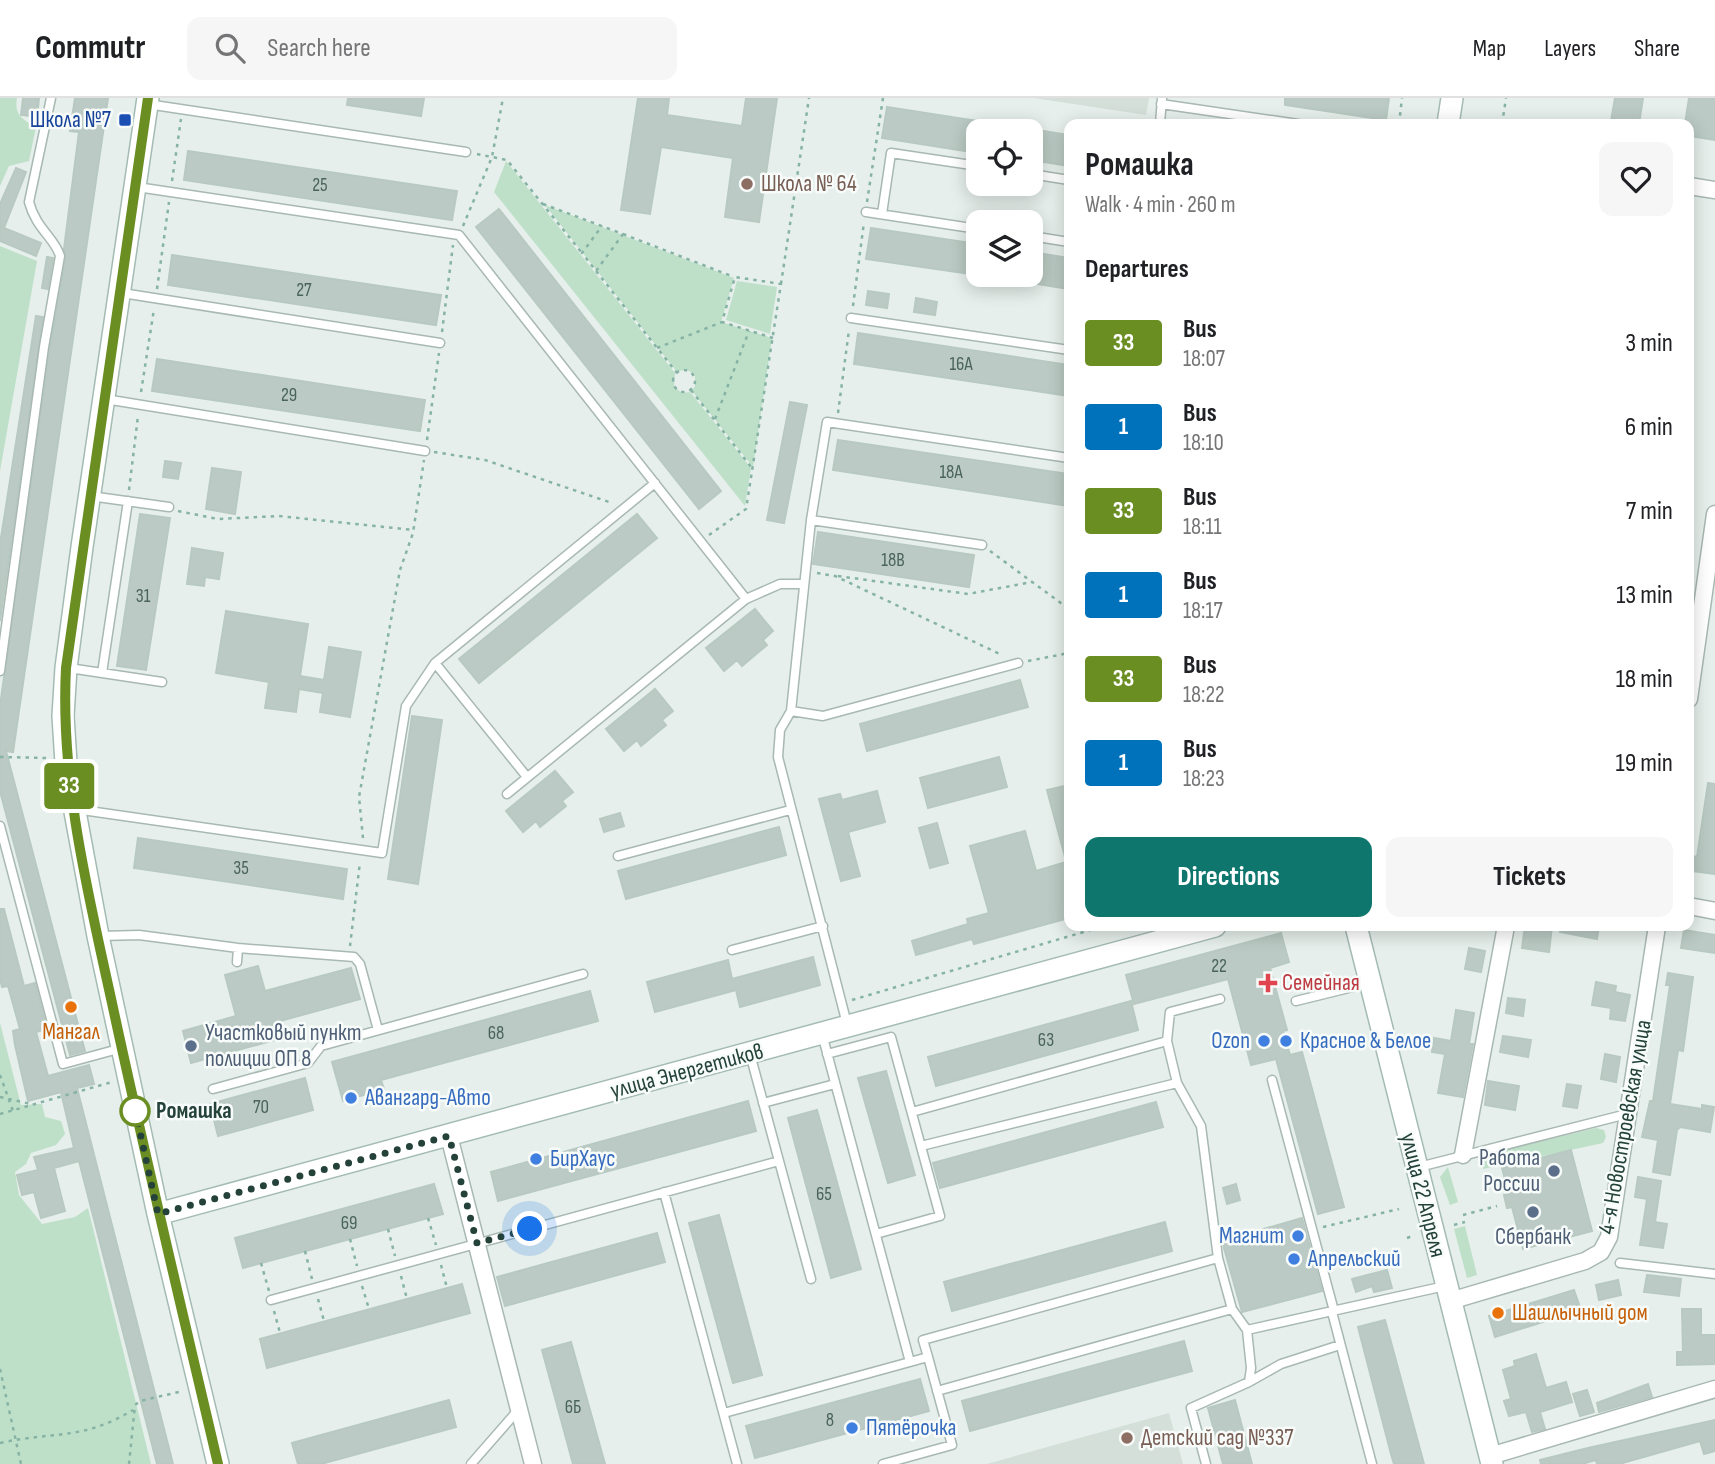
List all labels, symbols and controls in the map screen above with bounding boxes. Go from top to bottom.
search box [187,17,677,80]
text: Commutr [35,28,145,68]
icon: search [211,29,249,67]
text: Search here [267,33,371,64]
text: Map [1473,34,1506,63]
text: Layers [1544,34,1596,63]
text: Share [1634,34,1680,63]
place label: Школа №7 [30,106,111,134]
marker: Школа №7 [117,112,133,128]
map controls [966,119,1043,287]
button: locate [966,119,1043,196]
button: heart [1599,142,1673,216]
text: Ромашка [1085,145,1194,185]
place label: Школа № 64 [761,170,857,198]
house number: 25 [312,174,328,197]
marker: Школа № 64 [739,176,755,192]
text: Walk · 4 min · 260 m [1085,191,1235,219]
button: layers [966,210,1043,287]
text: Departures [1085,254,1189,285]
house number: 27 [296,279,312,302]
text: Bus [1183,314,1217,345]
text: 33 [1113,328,1134,357]
text: 3 min [1625,328,1673,359]
text: 18:07 [1183,345,1225,373]
house number: 16А [949,353,973,376]
house number: 29 [281,384,297,407]
text: Bus [1183,398,1217,429]
text: 1 [1119,412,1128,441]
text: 6 min [1625,412,1673,443]
text: 18:10 [1183,429,1224,457]
house number: 18А [939,461,963,484]
text: Bus [1183,482,1217,513]
text: 33 [1113,496,1134,525]
text: 7 min [1626,496,1673,527]
text: 18:11 [1183,513,1222,541]
house number: 18В [881,549,905,572]
text: Bus [1183,566,1217,597]
text: 1 [1119,580,1128,609]
text: 13 min [1616,580,1673,611]
house number: 31 [136,585,151,608]
text: 18:17 [1183,597,1223,625]
text: Bus [1183,650,1217,681]
text: 33 [1113,664,1134,693]
text: 18 min [1616,664,1673,695]
text: 18:22 [1183,681,1224,709]
text: Bus [1183,734,1217,765]
text: 1 [1119,748,1128,777]
text: 19 min [1616,748,1673,779]
line badge: 33 [38,763,100,809]
text: 18:23 [1183,765,1225,793]
text: 33 [58,771,80,800]
button: Directions [1085,837,1372,917]
button: Tickets [1386,837,1673,917]
house number: 35 [233,857,249,880]
house number: 22 [1211,955,1227,978]
place label: Семейная [1282,969,1360,997]
marker: Семейная [1260,975,1276,991]
marker: Мангал [63,999,79,1015]
place label: Мангал [42,1018,101,1046]
street label: 4-я Новостроевская улица [1592,1018,1658,1236]
place label: Участковый пункт полиции ОП 8 [205,1019,362,1073]
house number: 68 [488,1022,504,1045]
place label: Ozon [1211,1027,1250,1055]
place label: Красное & Белое [1300,1027,1431,1055]
house number: 63 [1038,1029,1054,1052]
marker: Ozon [1256,1033,1272,1049]
marker: Красное & Белое [1278,1033,1294,1049]
street label: улица Энергетиков [607,1037,767,1105]
marker: Участковый пункт полиции ОП 8 [183,1038,199,1054]
place label: Авангард-Авто [364,1084,491,1112]
marker: Авангард-Авто [343,1090,359,1106]
marker: Ромашка [120,1096,150,1126]
house number: 70 [253,1096,269,1119]
place label: Ромашка [156,1097,232,1125]
street label: улица 22 Апреля [1394,1130,1452,1260]
place label: Работа России [1479,1144,1540,1198]
place label: БирХаус [550,1145,616,1173]
marker: БирХаус [528,1151,544,1167]
marker: Работа России [1546,1163,1562,1179]
house number: 65 [816,1183,832,1206]
marker: Сбербанк [1525,1204,1541,1220]
your location [512,1211,547,1246]
house number: 69 [341,1212,357,1235]
place label: Магнит [1219,1222,1284,1250]
place label: Сбербанк [1495,1223,1571,1251]
marker: Магнит [1290,1228,1306,1244]
place label: Апрельский [1307,1245,1401,1273]
marker: Апрельский [1286,1251,1302,1267]
place label: Шашлычный дом [1512,1299,1648,1327]
marker: Шашлычный дом [1490,1305,1506,1321]
house number: 6Б [565,1396,581,1419]
house number: 8 [826,1409,834,1432]
place label: Пятёрочка [866,1414,956,1442]
marker: Пятёрочка [844,1420,860,1436]
place label: Детский сад №337 [1141,1424,1294,1452]
marker: Детский сад №337 [1119,1430,1135,1446]

